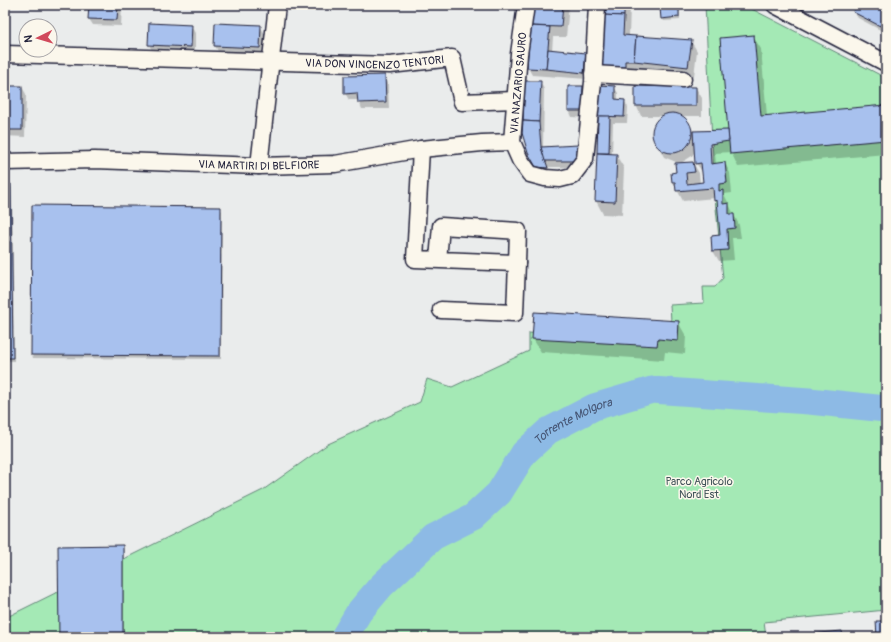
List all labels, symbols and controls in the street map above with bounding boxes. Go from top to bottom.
north arrow [18,18,58,58]
street label: VIA NAZARIO SAURO [508,32,529,134]
text: N [22,34,35,43]
street label: VIA DON VINCENZO TENTORI [305,53,445,72]
street label: VIA MARTIRI DI BELFIORE [198,158,320,173]
water label: Torrente Molgora [531,395,615,448]
park label: Parco Agricolo Nord Est [665,475,733,501]

